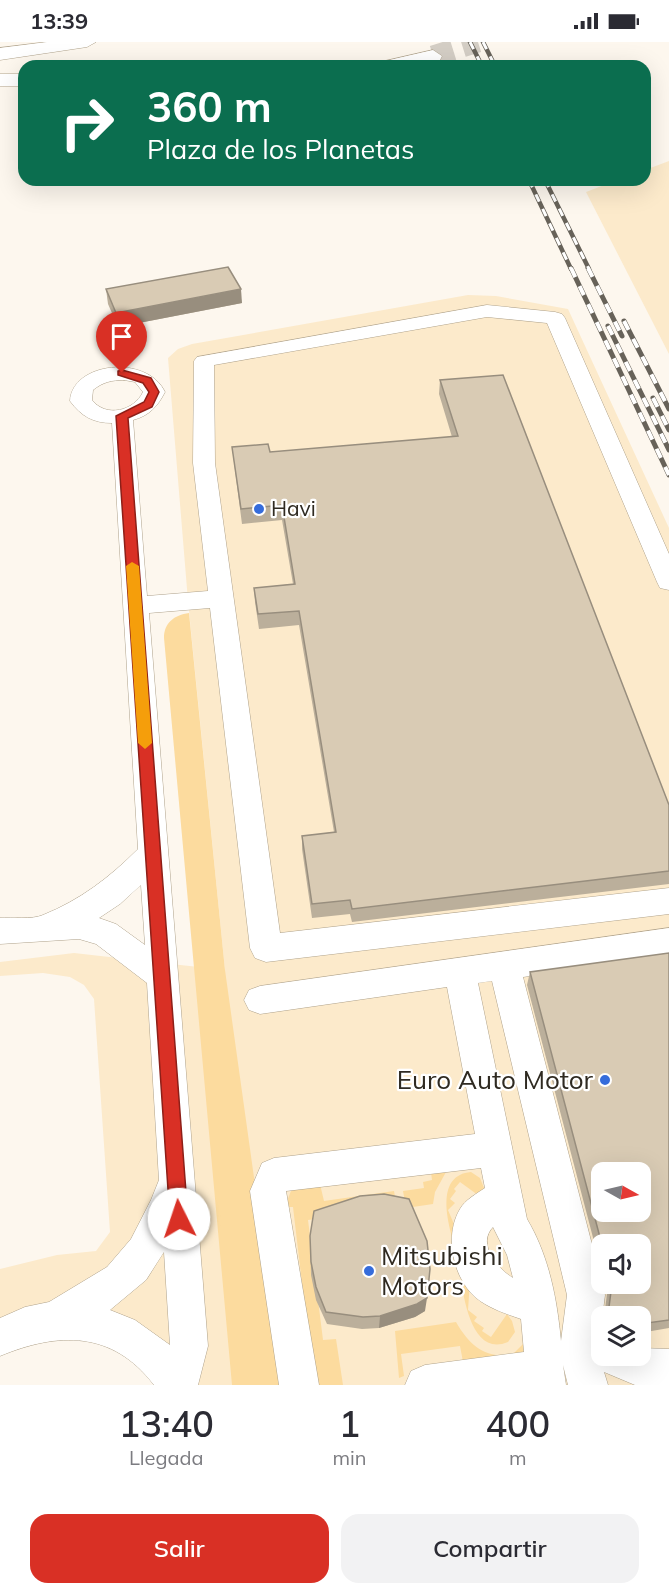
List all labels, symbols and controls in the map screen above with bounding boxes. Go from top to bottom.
text: 13:39 [30,7,88,35]
text: 360 m [147,80,272,133]
icon: right [48,84,126,162]
text: Plaza de los Planetas [147,132,414,166]
pin [96,311,147,373]
icon: arrive [105,320,138,353]
place label: Havi [271,495,316,521]
marker: Havi [252,502,266,516]
place label: Euro Auto Motor [397,1063,594,1096]
marker: Euro Auto Motor [598,1073,612,1087]
north arrow [591,1162,651,1222]
map controls [591,1162,651,1366]
position arrow [147,1187,211,1251]
button: sound [591,1234,651,1294]
place label: Mitsubishi Motors [381,1239,503,1302]
marker: Mitsubishi Motors [362,1264,376,1278]
button: layers [591,1306,651,1366]
text: 13:40 [119,1401,214,1446]
text: 1 [339,1401,360,1446]
text: 400 [485,1401,550,1446]
text: Llegada [129,1445,204,1470]
text: min [333,1445,367,1470]
text: m [509,1445,527,1470]
button: Salir [30,1514,329,1583]
button: Compartir [341,1514,639,1583]

